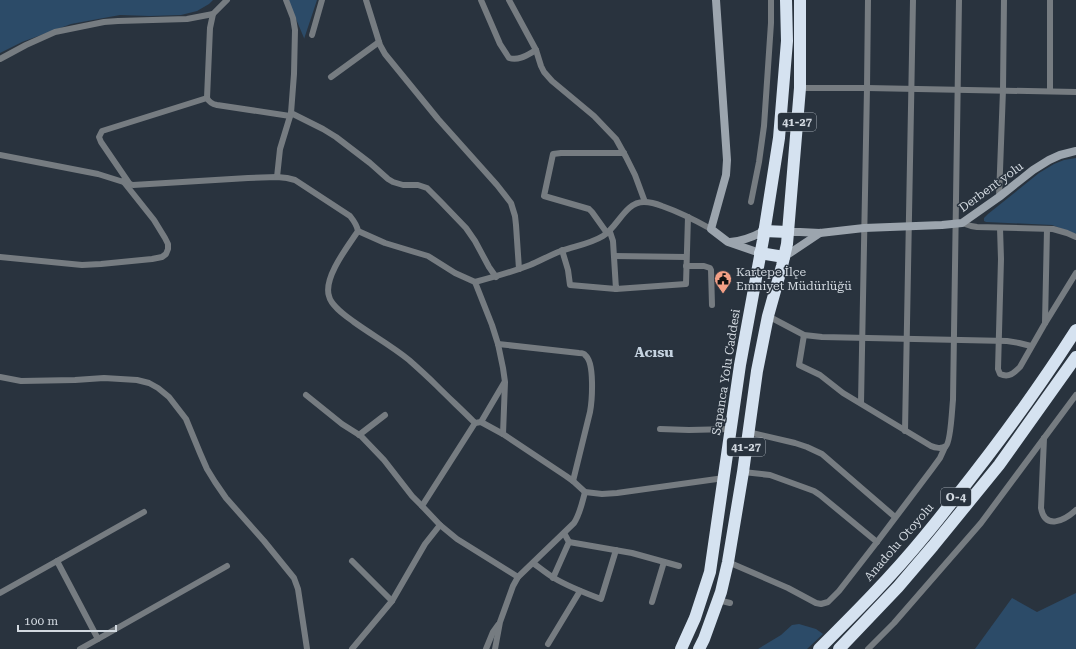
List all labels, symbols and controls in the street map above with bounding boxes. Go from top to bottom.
road number: 41-27 [778,113,816,131]
street label: Derbent yolu [956,159,1026,215]
place label: Kartepe İlçe Emniyet Müdürlüğü [736,265,852,293]
public building icon: Kartepe İlçe Emniyet Müdürlüğü [713,269,733,294]
street label: Sapanca Yolu Caddesi [709,308,743,436]
district label: Acısu [634,344,674,360]
road number: 41-27 [727,438,765,456]
road number: O-4 [941,488,971,506]
street label: Anadolu Otoyolu [861,500,937,584]
scale bar [18,607,116,633]
text: 100 m [24,614,58,628]

